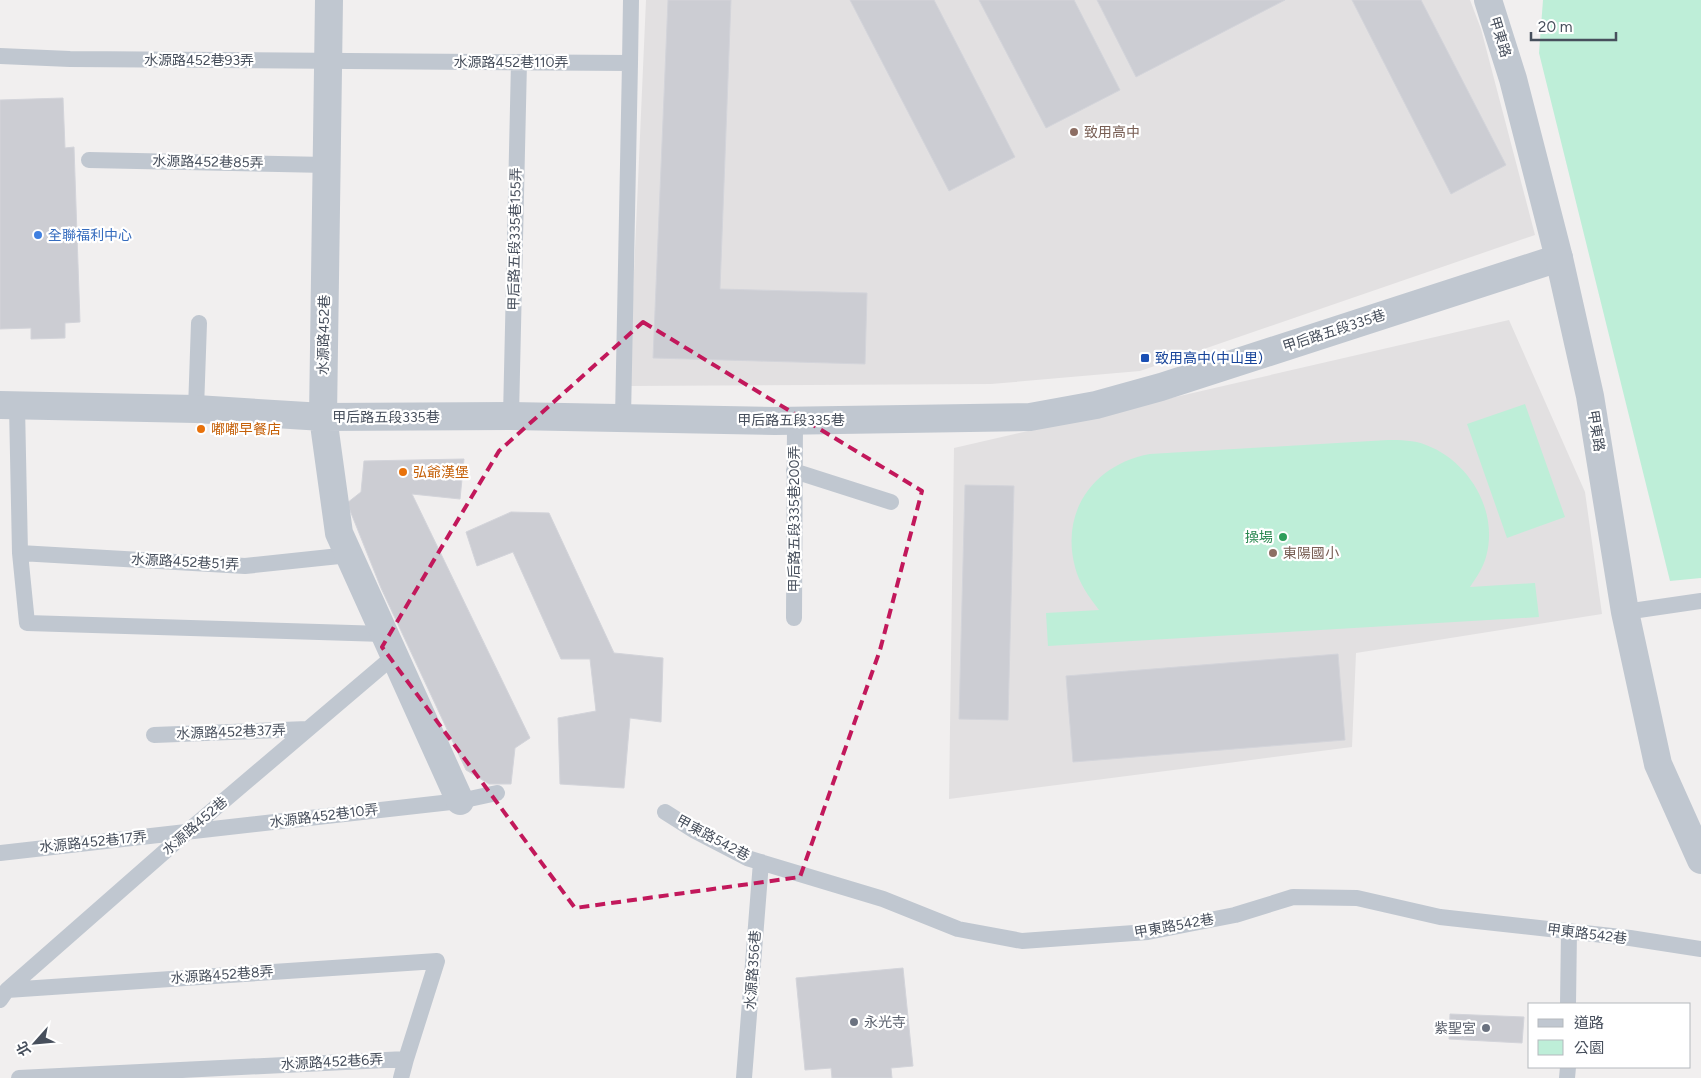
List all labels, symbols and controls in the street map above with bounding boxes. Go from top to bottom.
scale bar [1531,10,1616,42]
street label: 甲東路 [1486,14,1514,60]
text: 20 m [1538,18,1572,36]
street label: 水源路452巷93弄 [144,52,254,69]
street label: 水源路452巷110弄 [453,54,569,71]
place label: 致用高中 [1084,124,1140,141]
marker: 致用高中 [1068,126,1080,138]
street label: 水源路452巷85弄 [152,153,264,171]
street label: 甲后路五段335巷155弄 [505,167,525,311]
place label: 全聯福利中心 [48,227,132,244]
marker: 全聯福利中心 [32,229,44,241]
street label: 水源路452巷 [315,295,333,375]
street label: 甲后路五段335巷 [1280,306,1388,356]
place label: 致用高中(中山里) [1155,350,1263,367]
marker: 致用高中(中山里) [1139,352,1151,364]
street label: 甲后路五段335巷 [332,409,440,426]
street label: 甲東路 [1584,409,1608,453]
street label: 甲后路五段335巷 [737,412,845,429]
place label: 嘟嘟早餐店 [211,421,281,438]
marker: 嘟嘟早餐店 [195,423,207,435]
street label: 甲后路五段335巷200弄 [786,445,803,593]
place label: 弘爺漢堡 [413,464,469,481]
marker: 弘爺漢堡 [397,466,409,478]
place label: 操場 [1245,529,1273,546]
marker: 操場 [1277,531,1289,543]
place label: 東陽國小 [1283,545,1339,562]
marker: 東陽國小 [1267,547,1279,559]
street label: 水源路452巷51弄 [130,551,240,573]
street label: 水源路452巷37弄 [176,722,286,742]
street label: 水源路452巷 [159,793,231,859]
street label: 水源路452巷10弄 [269,801,379,831]
street label: 甲東路542巷 [673,812,753,864]
street label: 水源路452巷17弄 [38,828,148,856]
street label: 甲東路542巷 [1133,911,1215,941]
street label: 甲東路542巷 [1546,921,1628,947]
street label: 水源路356巷 [742,930,764,1010]
street label: 水源路452巷8弄 [170,963,274,987]
legend [1528,1003,1691,1068]
place label: 永光寺 [864,1014,906,1031]
text: 道路 [1574,1014,1604,1032]
marker: 永光寺 [848,1016,860,1028]
north arrow [10,1018,60,1068]
place label: 紫聖宮 [1434,1020,1476,1037]
marker: 紫聖宮 [1480,1022,1492,1034]
text: 北 [13,1039,35,1059]
text: 公園 [1574,1039,1604,1057]
street label: 水源路452巷6弄 [280,1051,384,1073]

